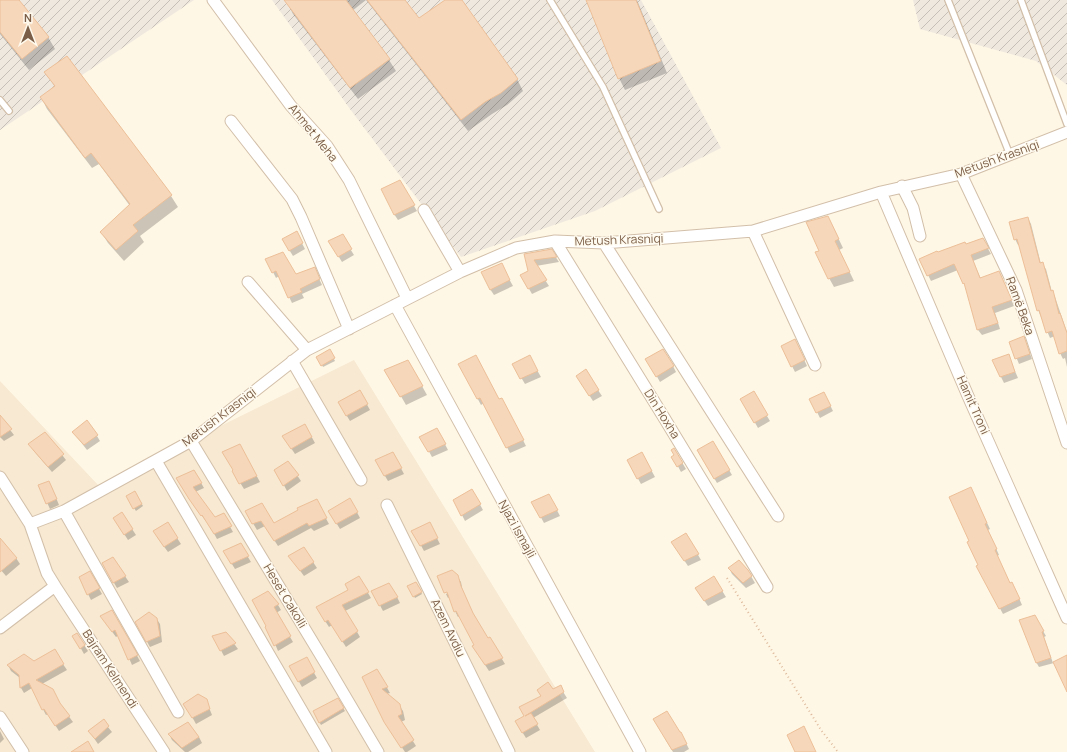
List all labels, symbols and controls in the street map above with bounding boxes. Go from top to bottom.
north arrow [8,8,48,48]
text: N [24,10,32,25]
street label: Ahmet Meha [285,100,342,165]
street label: Metush Krasniqi [952,135,1042,182]
street label: Metush Krasniqi [574,229,664,250]
street label: Ramë Beka [1002,274,1039,337]
street label: Hamit Troni [953,373,994,437]
street label: Metush Krasniqi [178,383,259,450]
street label: Din Hoxha [640,386,684,442]
street label: Njazi Ismajli [494,497,540,561]
street label: Heset Cakolli [260,560,311,631]
street label: Azem Avdiu [427,596,470,660]
street label: Bajram Kelmendi [79,626,142,711]

